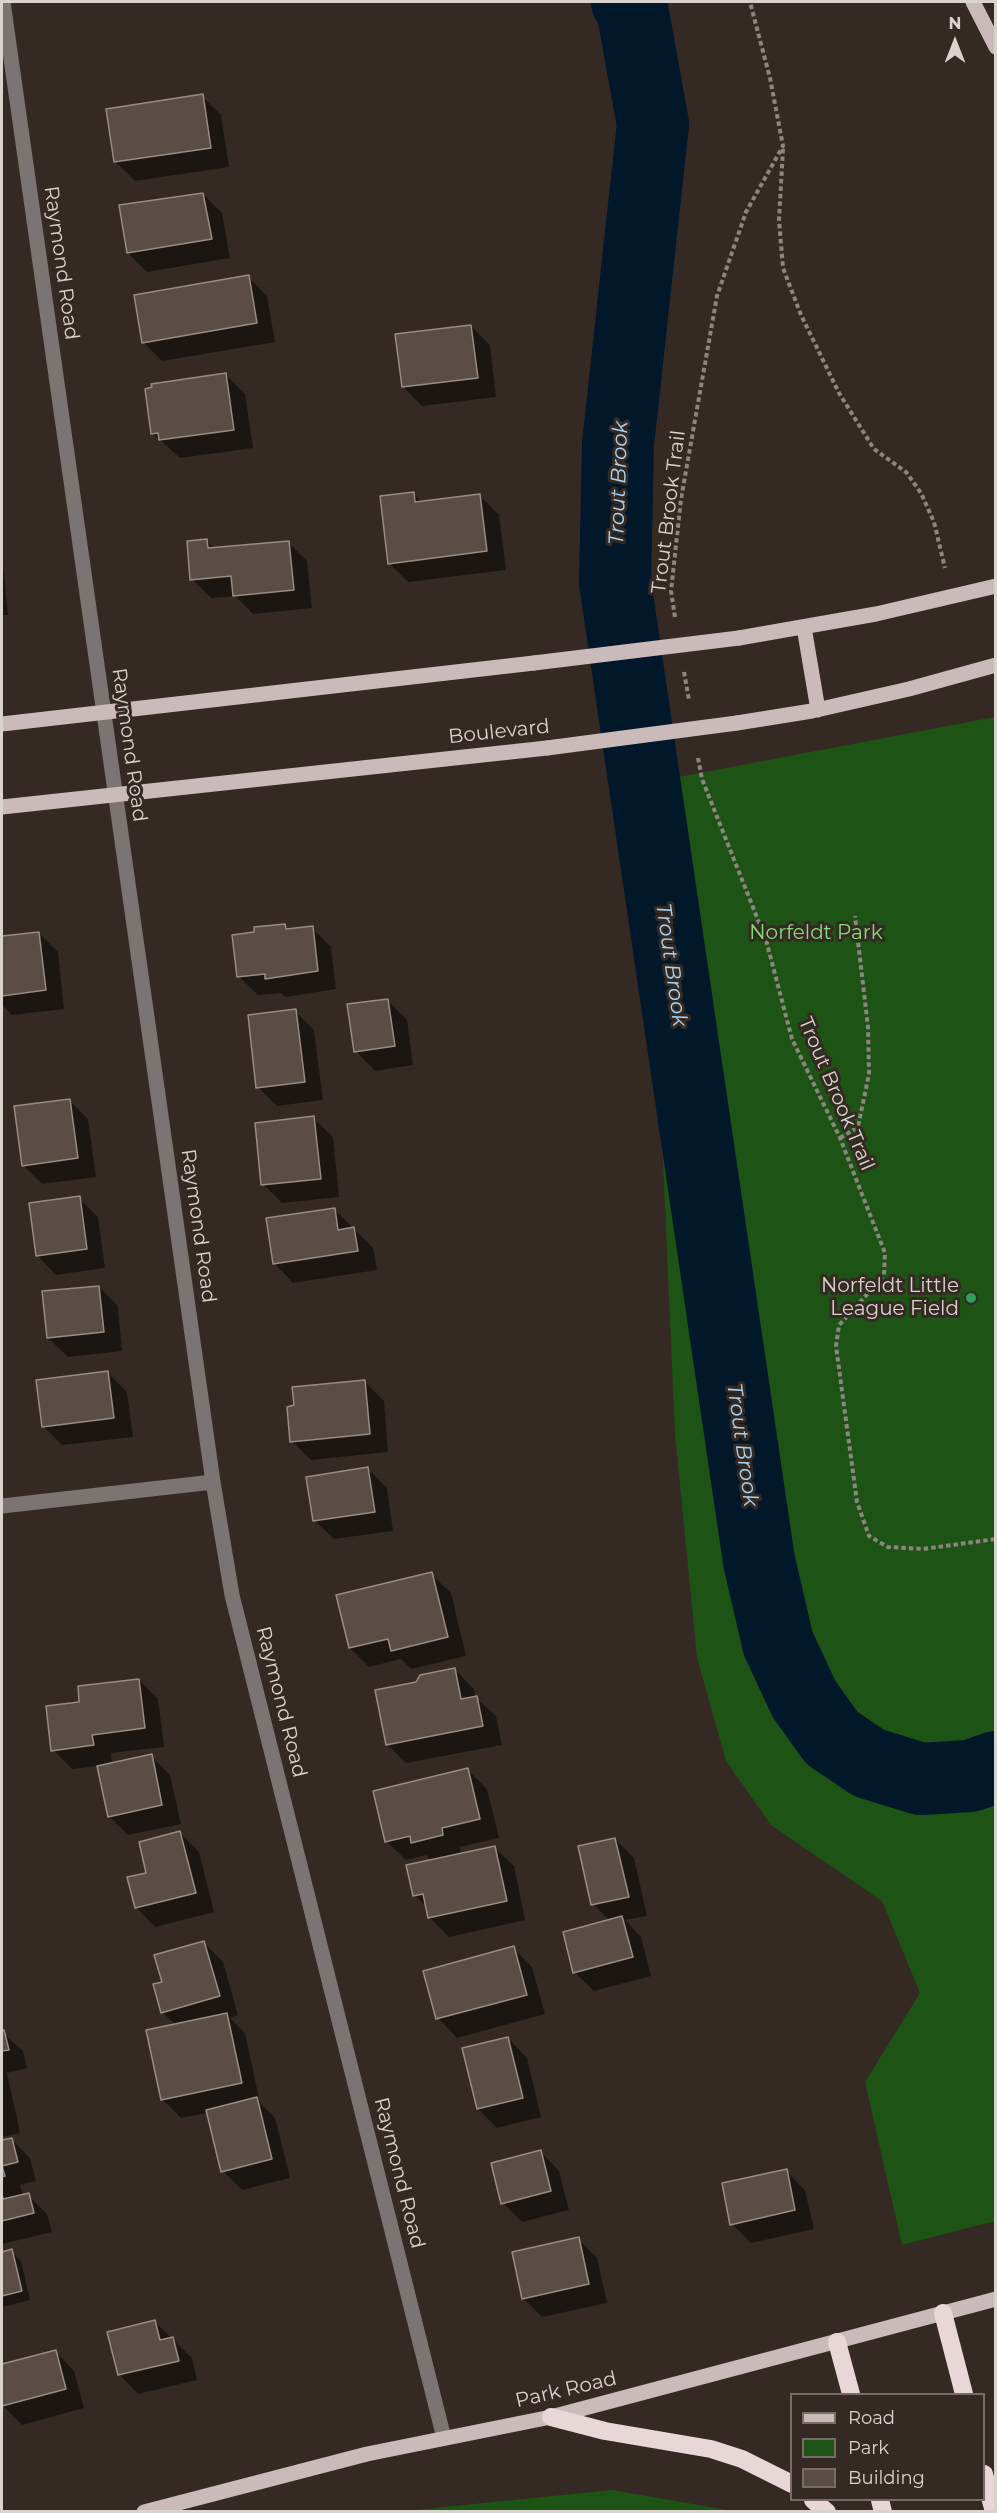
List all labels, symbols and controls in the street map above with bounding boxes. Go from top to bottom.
north arrow [925,12,985,72]
text: N [949,14,961,33]
street label: Raymond Road [38,185,84,341]
water label: Trout Brook [604,421,634,545]
street label: Trout Brook Trail [647,429,691,595]
street label: Raymond Road [106,667,152,823]
street label: Boulevard [447,715,551,749]
water label: Trout Brook [650,902,692,1028]
park label: Norfeldt Park [749,921,883,945]
street label: Trout Brook Trail [793,1014,879,1174]
street label: Raymond Road [175,1148,221,1304]
place label: Norfeldt Little League Field [821,1274,959,1321]
marker: Norfeldt Little League Field [964,1291,978,1305]
water label: Trout Brook [721,1382,763,1508]
street label: Raymond Road [251,1624,311,1780]
street label: Raymond Road [369,2095,429,2251]
street label: Park Road [513,2367,619,2413]
legend [790,2393,985,2501]
text: Road [848,2407,895,2429]
text: Park [848,2437,889,2459]
text: Building [848,2467,925,2489]

